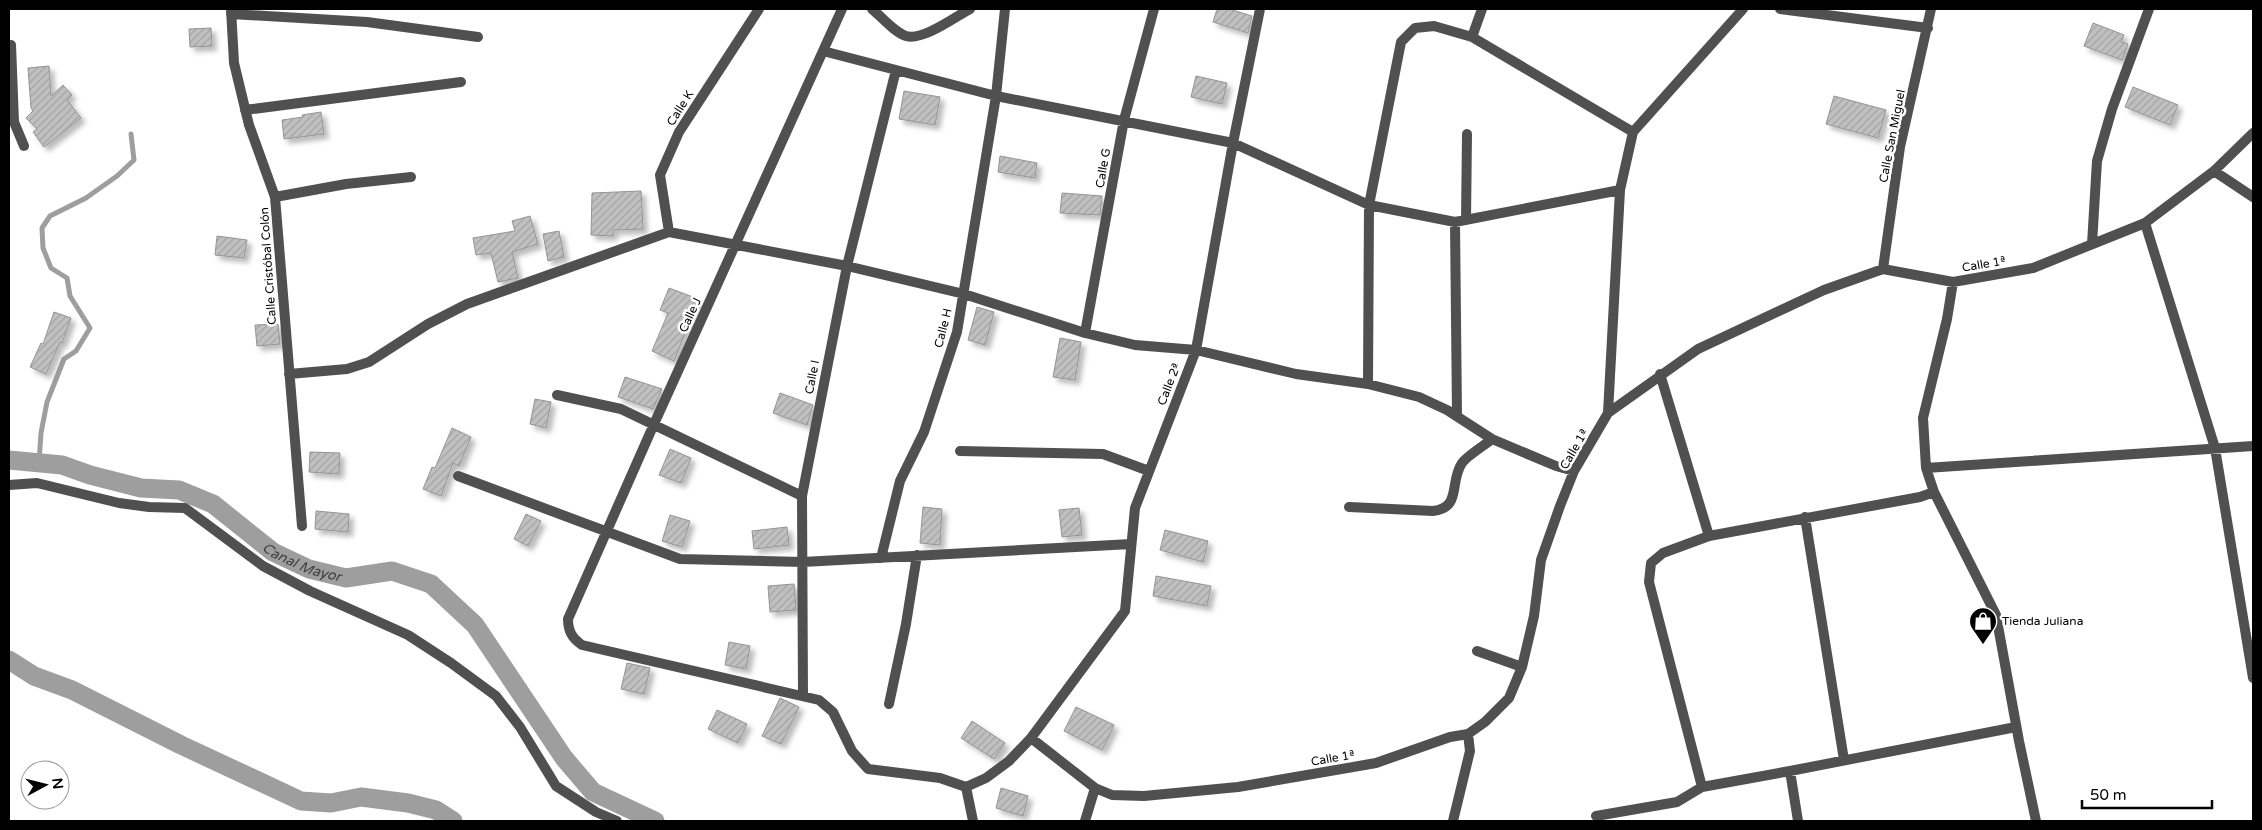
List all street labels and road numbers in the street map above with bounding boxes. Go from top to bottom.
street label: Calle K [664,88,696,128]
street label: Calle San Miguel [1876,88,1908,184]
street label: Calle G [1093,147,1113,189]
street label: Calle Cristóbal Colón [257,207,279,325]
street label: Calle 1ª [1961,253,2007,275]
street label: Calle J [676,295,704,335]
street label: Calle H [931,307,955,349]
street label: Calle I [802,359,822,395]
street label: Calle 2ª [1155,361,1183,407]
street label: Calle 1ª [1557,426,1591,472]
street label: Calle 1ª [1310,747,1356,769]

